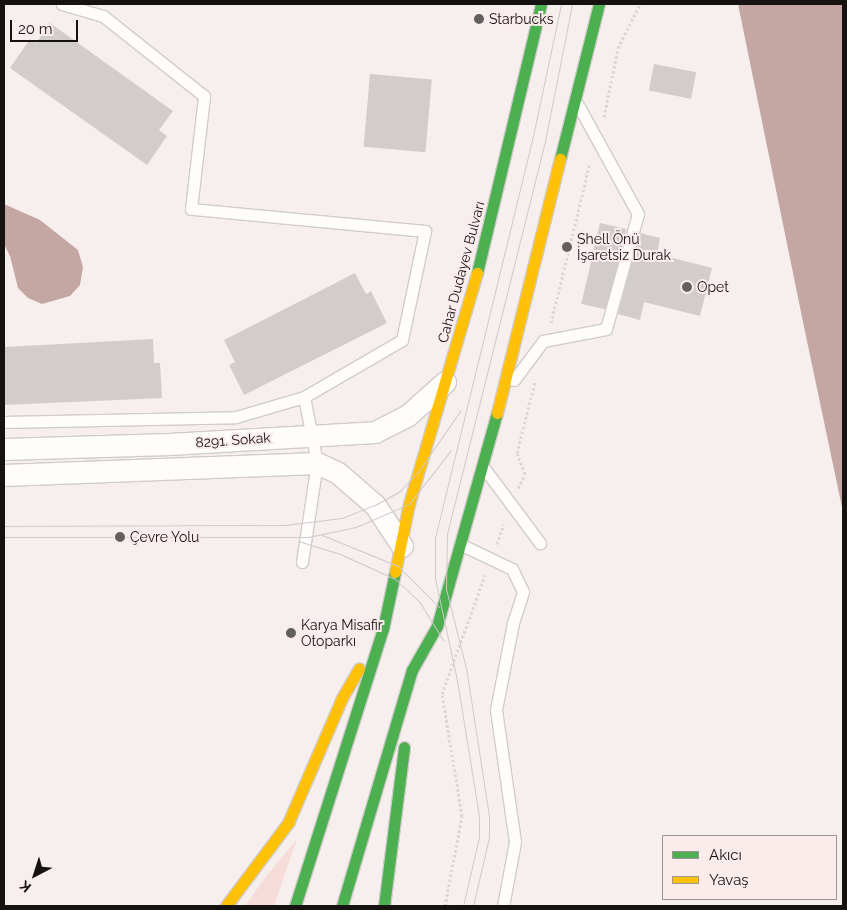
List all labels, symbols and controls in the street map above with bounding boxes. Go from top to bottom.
scale bar [12,10,80,42]
place label: Starbucks [489,11,553,27]
marker: Starbucks [473,13,485,25]
text: 20 m [18,20,53,38]
street label: Cahar Dudayev Bulvarı [434,199,488,345]
place label: Shell Önü İşaretsiz Durak [577,231,671,264]
marker: Shell Önü İşaretsiz Durak [561,241,573,253]
place label: Opet [697,279,729,295]
marker: Opet [681,281,693,293]
street label: 8291. Sokak [195,429,271,451]
place label: Çevre Yolu [130,529,200,545]
marker: Çevre Yolu [114,531,126,543]
place label: Karya Misafir Otoparkı [301,617,383,650]
marker: Karya Misafir Otoparkı [285,627,297,639]
legend [662,835,837,900]
text: Akıcı [709,846,742,864]
north arrow [10,850,60,900]
text: Yavaş [709,871,749,889]
text: K [17,877,34,896]

